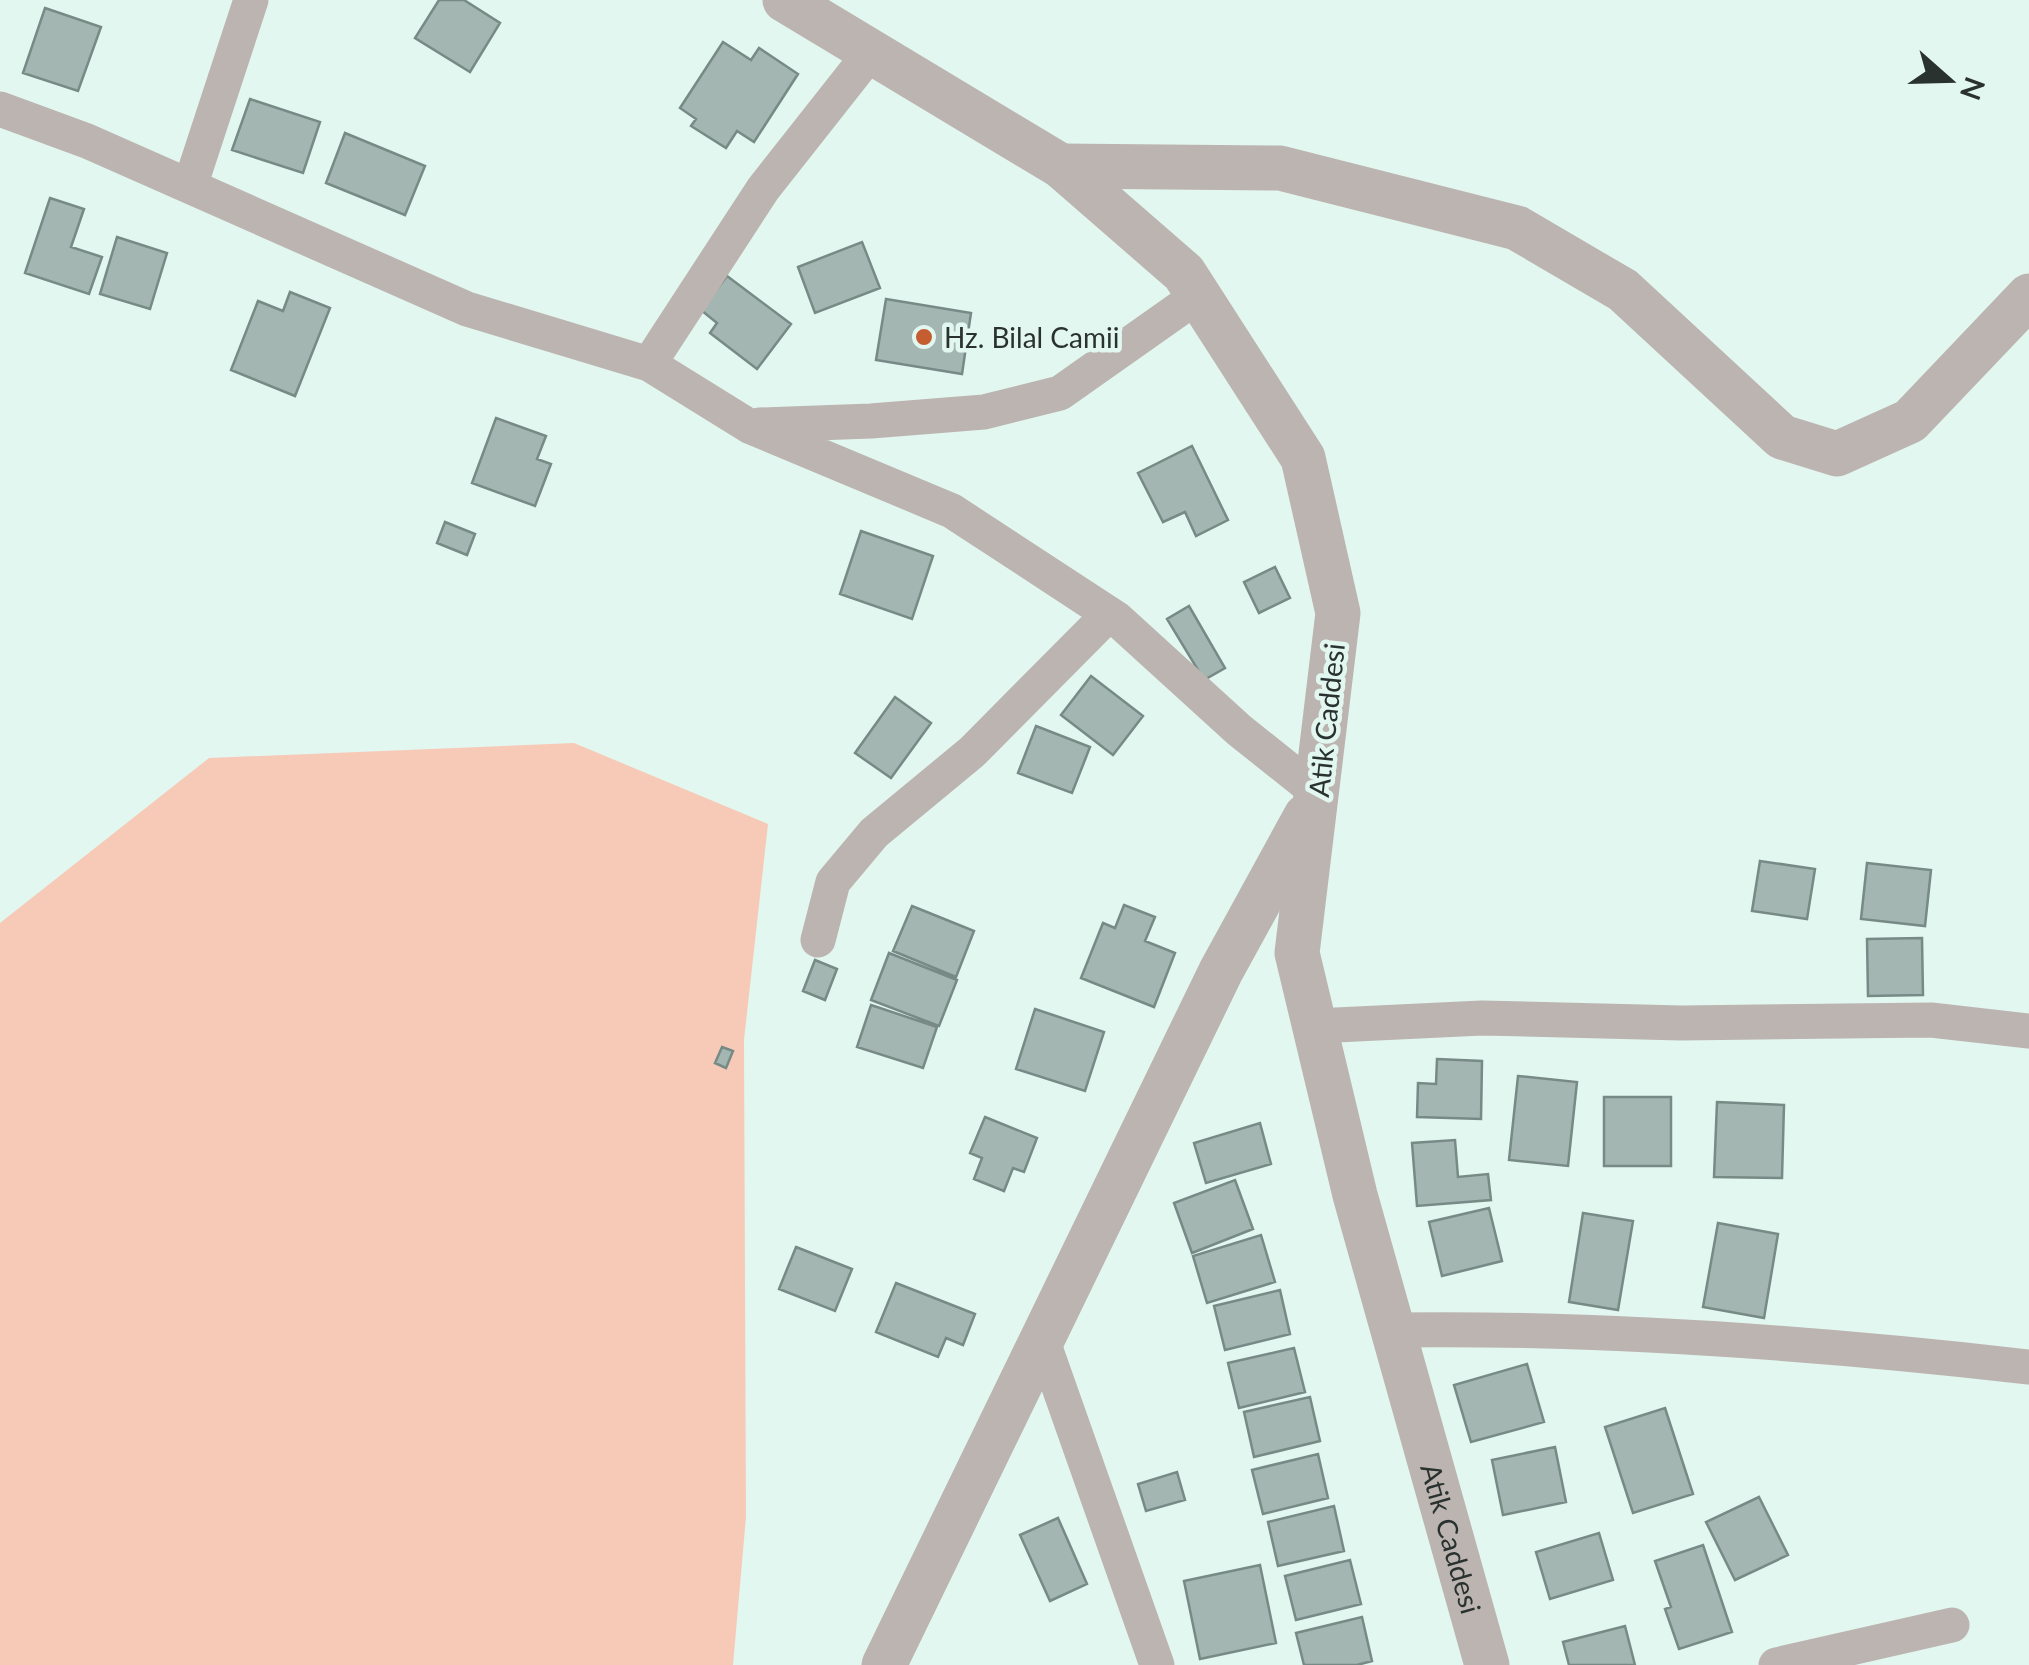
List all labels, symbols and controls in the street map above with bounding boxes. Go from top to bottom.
north arrow [1899,30,1999,130]
text: N [1954,73,1993,105]
place label: Hz. Bilal Camii [944,320,1119,354]
marker: Hz. Bilal Camii [913,326,935,348]
street label: Atik Caddesi [1301,641,1351,799]
street label: Atik Caddesi [1414,1459,1489,1617]

